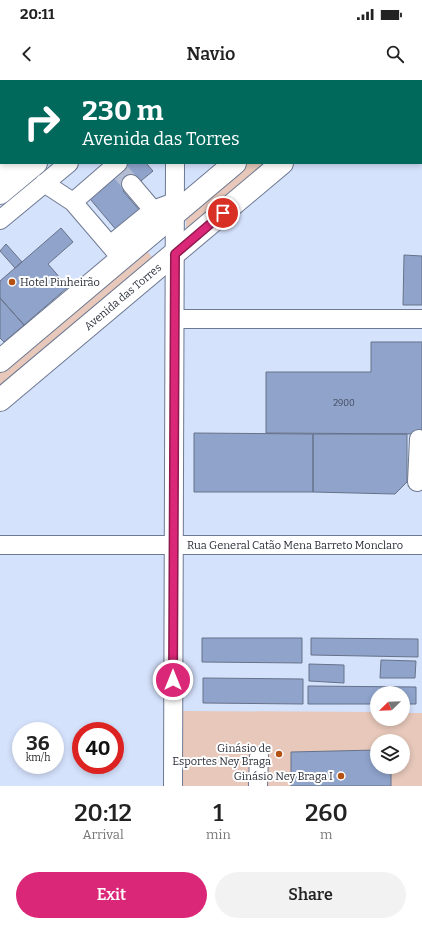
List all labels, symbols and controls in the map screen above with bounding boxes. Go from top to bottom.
text: 20:11 [20,5,54,23]
icon: back [16,43,38,65]
text: Navio [187,43,235,65]
icon: search [384,43,406,65]
text: 230 m [82,94,163,127]
icon: right [16,96,68,148]
text: Avenida das Torres [82,128,240,150]
pin [206,196,240,230]
icon: arrive [212,202,234,224]
street label: Avenida das Torres [82,261,164,333]
place label: Hotel Pinheirão [20,276,100,289]
marker: Hotel Pinheirão [7,277,17,287]
house number: 2900 [333,398,355,408]
street label: Rua General Catão Mena Barreto Monclaro [187,539,403,552]
position arrow [152,659,194,701]
north arrow [370,686,410,726]
map controls [370,686,410,774]
speed limit sign: 40 [72,722,124,774]
text: 36 [26,731,50,755]
button: layers [370,734,410,774]
place label: Ginásio de Esportes Ney Braga [172,742,271,768]
marker: Ginásio de Esportes Ney Braga [274,749,284,759]
text: km/h [26,752,50,764]
place label: Ginásio Ney Braga I [234,770,333,783]
marker: Ginásio Ney Braga I [336,771,346,781]
text: 20:12 [74,799,132,827]
text: 1 [213,799,223,827]
text: 260 [305,799,348,827]
text: Arrival [82,827,124,842]
text: min [206,827,231,842]
text: m [320,827,332,842]
button: Exit [16,872,207,918]
button: Share [215,872,406,918]

